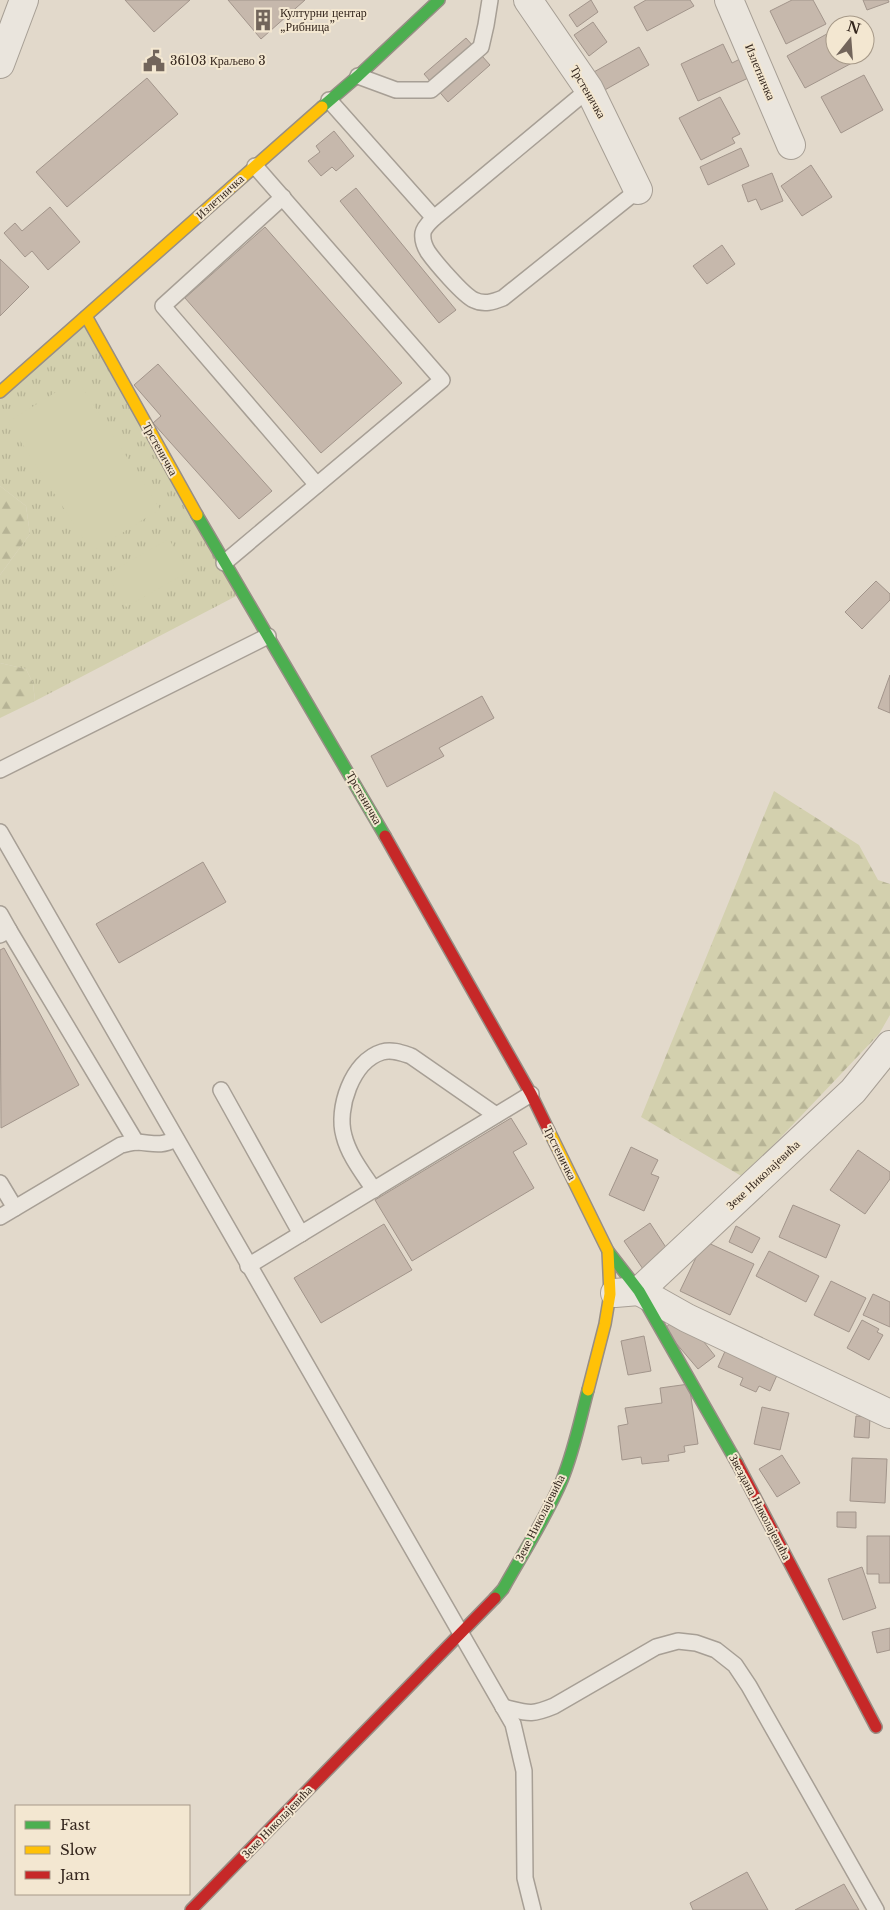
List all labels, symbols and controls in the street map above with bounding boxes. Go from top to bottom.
place label: Културни центар „Рибница” [280,5,367,34]
building icon: Културни центар „Рибница” [250,7,276,33]
north arrow [825,15,875,65]
text: N [845,17,863,38]
street label: Излетничка [742,41,779,103]
public building icon: 36103 Краљево 3 [141,48,167,74]
place label: 36103 Краљево 3 [170,53,266,68]
street label: Трстеничка [567,63,610,121]
street label: Излетничка [192,171,247,222]
street label: Трстеничка [140,419,182,479]
street label: Трстеничка [343,769,386,827]
street label: Трстеничка [541,1123,580,1183]
street label: Зеке Николајевића [723,1136,803,1213]
street label: Звездана Николајевића [726,1451,795,1563]
street label: Зеке Николајевића [511,1471,568,1564]
street label: Зеке Николајевића [238,1782,316,1861]
legend [15,1805,190,1895]
text: Fast [60,1815,91,1834]
text: Slow [60,1840,97,1859]
text: Jam [58,1865,90,1884]

